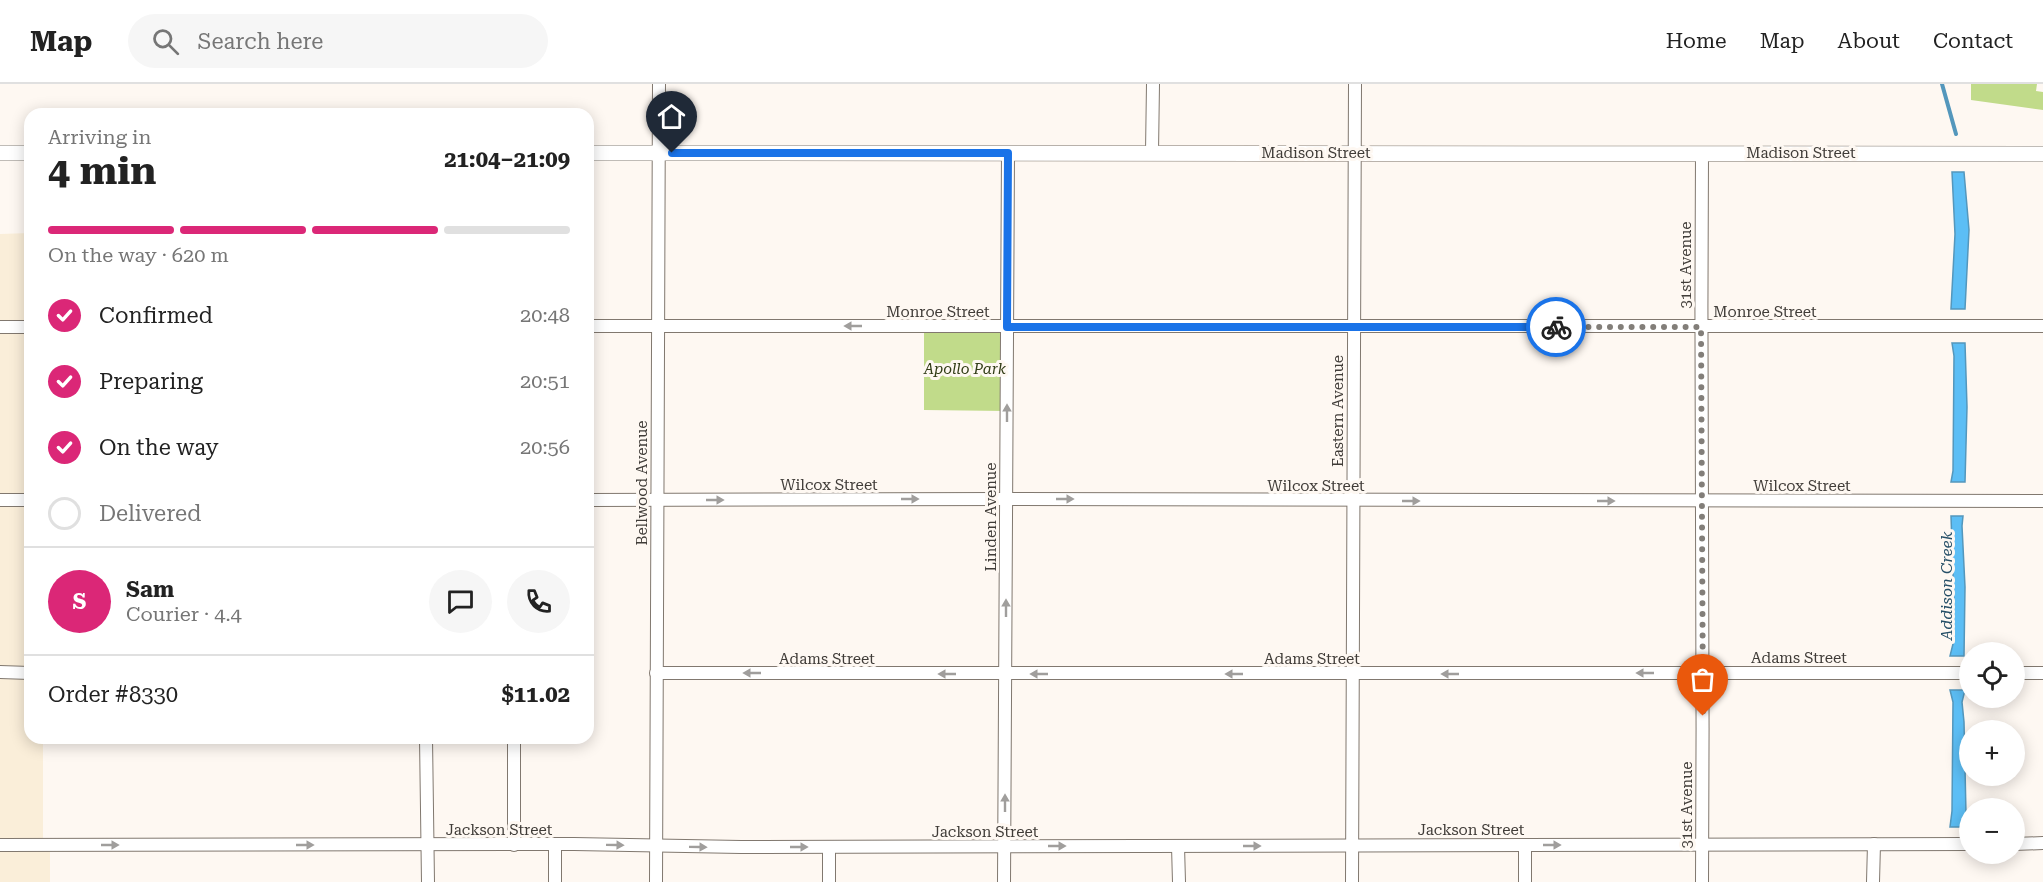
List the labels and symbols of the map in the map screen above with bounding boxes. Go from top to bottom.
pin [646,91,697,153]
street label: Madison Street [1261,144,1371,162]
street label: Madison Street [1746,144,1856,162]
street label: 31st Avenue [1677,221,1695,309]
courier [1526,297,1586,357]
street label: Monroe Street [886,303,990,321]
street label: Monroe Street [1713,303,1817,321]
one-way arrow [844,321,863,331]
street label: Eastern Avenue [1329,355,1347,467]
park label: Apollo Park [923,360,1007,378]
one-way arrow [1002,403,1012,422]
street label: Bellwood Avenue [633,420,651,546]
street label: Linden Avenue [982,463,1000,571]
street label: Wilcox Street [780,476,878,494]
street label: Wilcox Street [1267,477,1365,495]
street label: Wilcox Street [1753,477,1851,495]
one-way arrow [901,494,920,504]
one-way arrow [1055,494,1074,504]
one-way arrow [706,495,725,505]
one-way arrow [1401,496,1420,506]
one-way arrow [1596,496,1615,506]
water label: Addison Creek [1937,531,1956,641]
one-way arrow [1001,598,1010,617]
street label: Adams Street [1751,649,1847,667]
street label: Adams Street [779,650,875,668]
street label: Adams Street [1264,650,1360,668]
pin [1677,654,1728,716]
one-way arrow [742,668,761,678]
one-way arrow [1635,668,1654,677]
one-way arrow [937,669,956,679]
one-way arrow [1029,669,1048,679]
one-way arrow [1224,669,1243,679]
one-way arrow [1440,669,1459,678]
street label: 31st Avenue [1678,761,1696,849]
one-way arrow [1000,793,1009,812]
street label: Jackson Street [446,821,553,839]
street label: Jackson Street [1418,821,1525,839]
street label: Jackson Street [932,823,1039,841]
one-way arrow [101,840,120,850]
one-way arrow [296,840,315,850]
one-way arrow [605,840,624,850]
one-way arrow [1543,840,1562,850]
one-way arrow [1048,841,1067,851]
one-way arrow [1243,841,1262,851]
one-way arrow [689,842,708,851]
one-way arrow [790,842,809,852]

